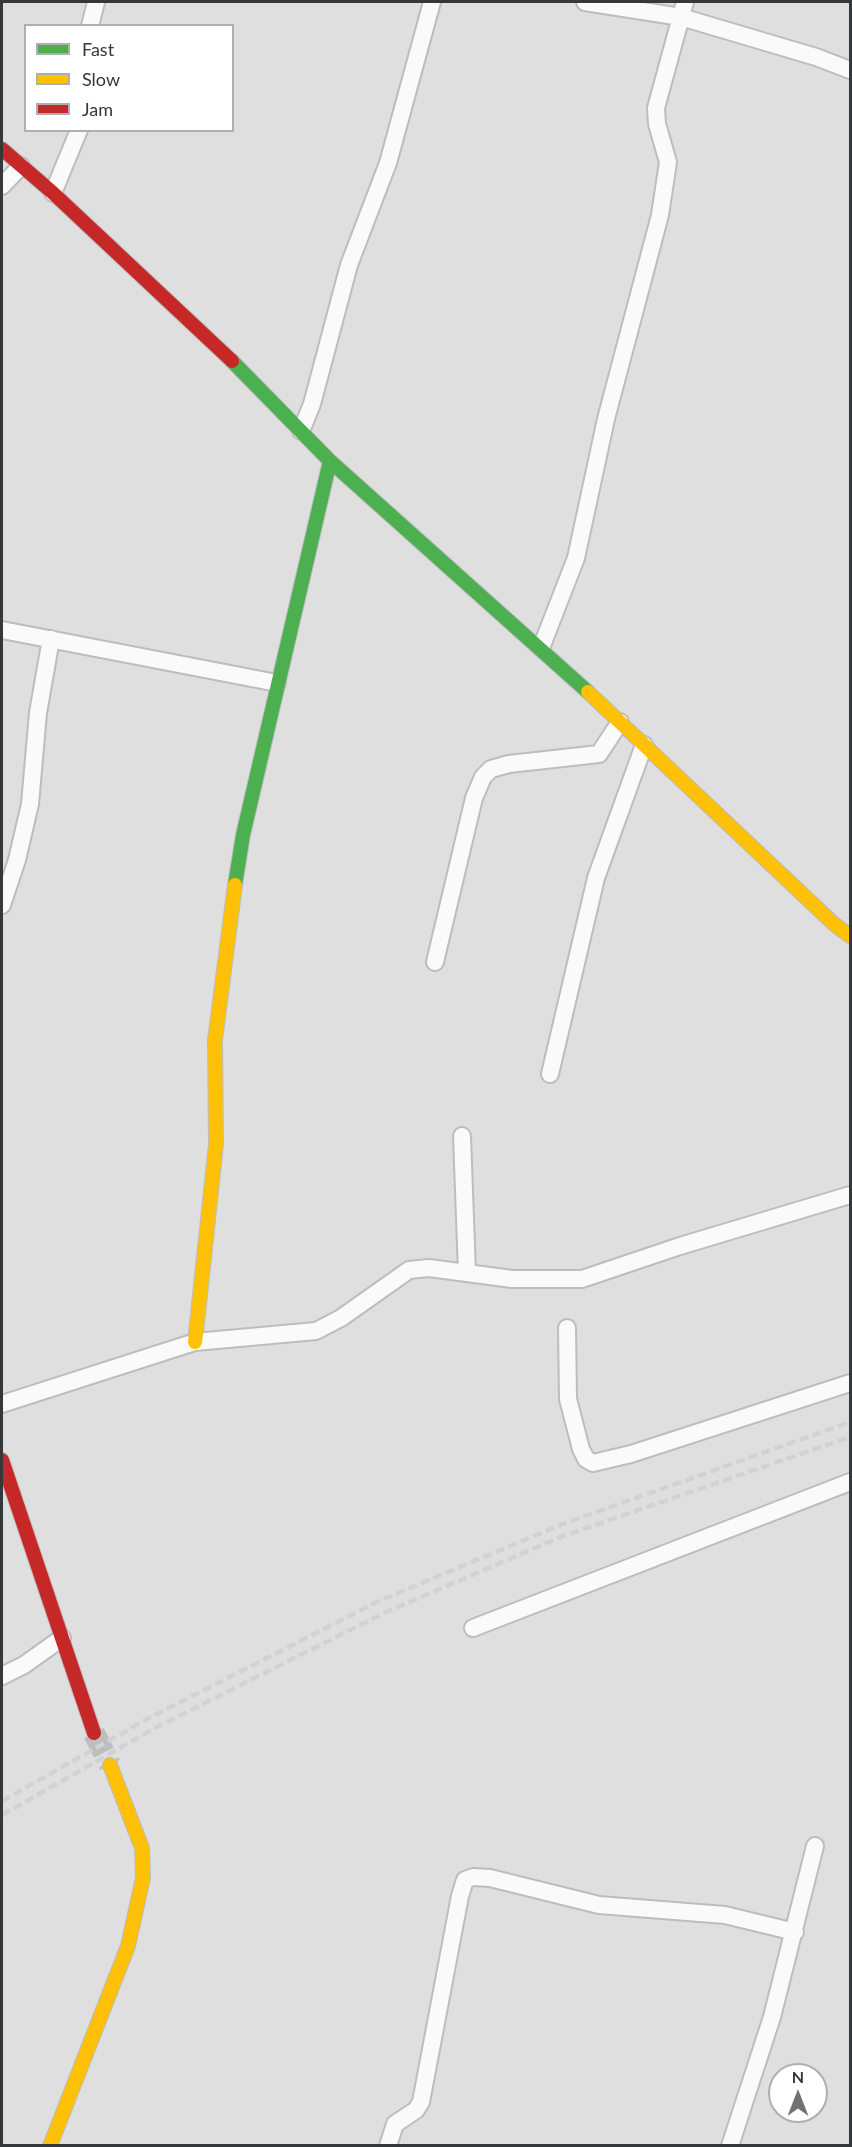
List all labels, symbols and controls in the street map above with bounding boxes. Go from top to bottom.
legend [24,24,234,132]
text: Fast [82,38,114,60]
text: Slow [82,68,120,90]
text: Jam [82,98,113,120]
north arrow [768,2063,828,2123]
text: N [792,2067,804,2086]

